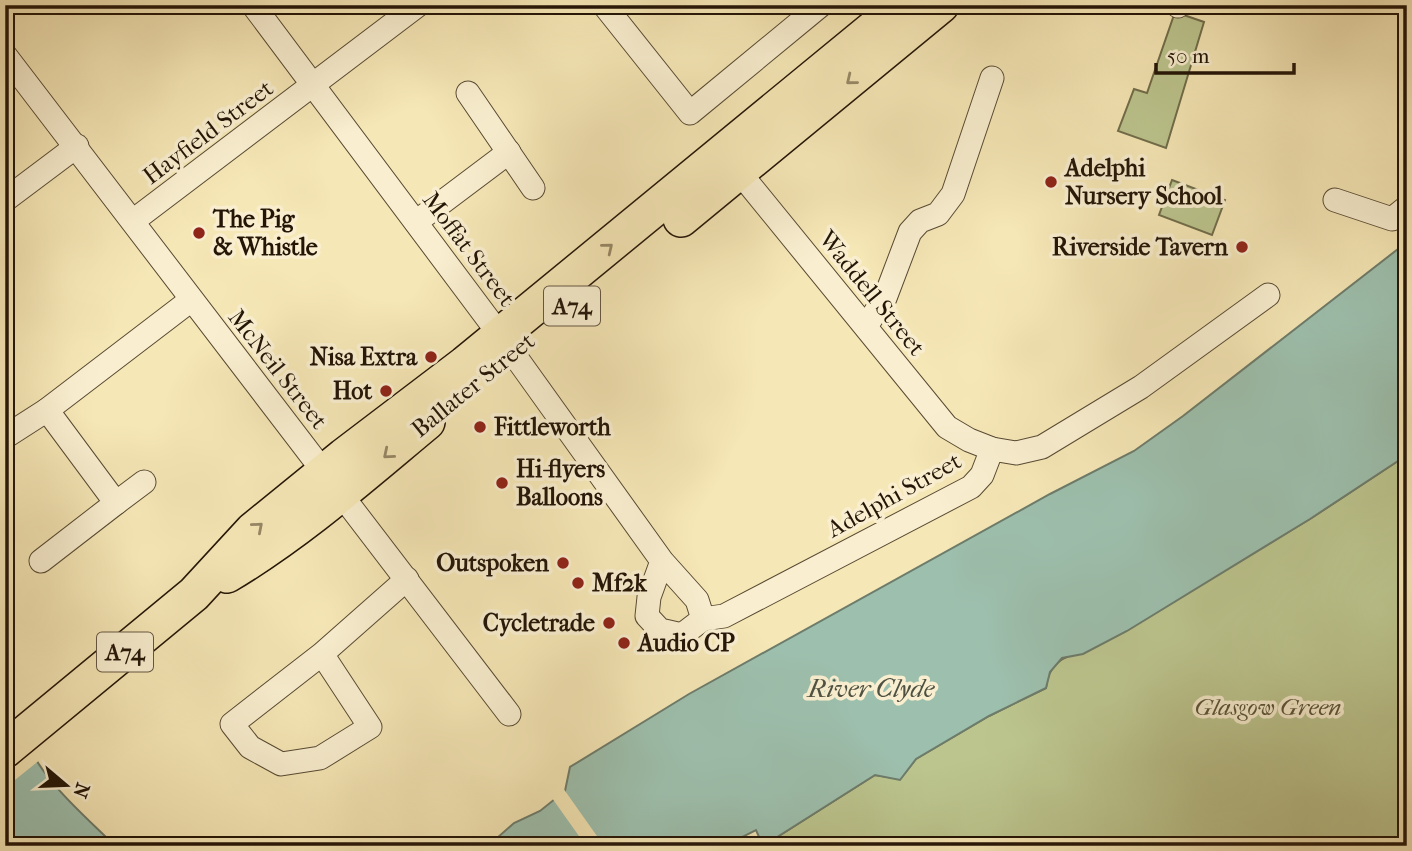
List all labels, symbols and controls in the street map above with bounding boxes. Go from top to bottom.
scale bar [1156,32,1295,76]
text: 50 m [1167,44,1210,68]
one-way arrow [846,72,859,85]
street label: Hayfield Street [137,74,279,190]
place label: Adelphi Nursery School [1063,154,1223,210]
marker: Adelphi Nursery School [1043,174,1059,190]
street label: Moffat Street [417,186,521,312]
place label: The Pig & Whistle [212,205,318,261]
street label: Waddell Street [812,224,931,361]
marker: The Pig & Whistle [191,225,207,241]
place label: Riverside Tavern [1052,233,1229,261]
marker: Riverside Tavern [1234,239,1250,255]
one-way arrow [600,243,612,256]
road number: A74 [544,286,600,326]
street label: McNeil Street [223,304,334,435]
street label: Ballater Street [406,327,541,443]
place label: Nisa Extra [310,343,418,371]
marker: Nisa Extra [423,349,439,365]
place label: Hot [333,377,372,405]
marker: Hot [378,383,394,399]
place label: Fittleworth [493,413,611,441]
marker: Fittleworth [472,419,488,435]
one-way arrow [384,446,397,458]
street label: Adelphi Street [821,446,966,544]
place label: Hi-flyers Balloons [516,455,605,511]
marker: Hi-flyers Balloons [494,475,510,491]
one-way arrow [249,523,262,535]
place label: Outspoken [436,549,550,577]
marker: Outspoken [555,555,571,571]
place label: Mf2k [592,569,647,597]
marker: Mf2k [570,575,586,591]
place label: Cycletrade [483,609,595,637]
marker: Cycletrade [601,615,617,631]
place label: Audio CP [636,629,735,657]
road number: A74 [97,632,153,672]
marker: Audio CP [616,635,632,651]
water label: River Clyde [806,673,936,704]
park label: Glasgow Green [1194,693,1342,721]
north arrow [32,750,102,820]
text: N [68,780,94,801]

